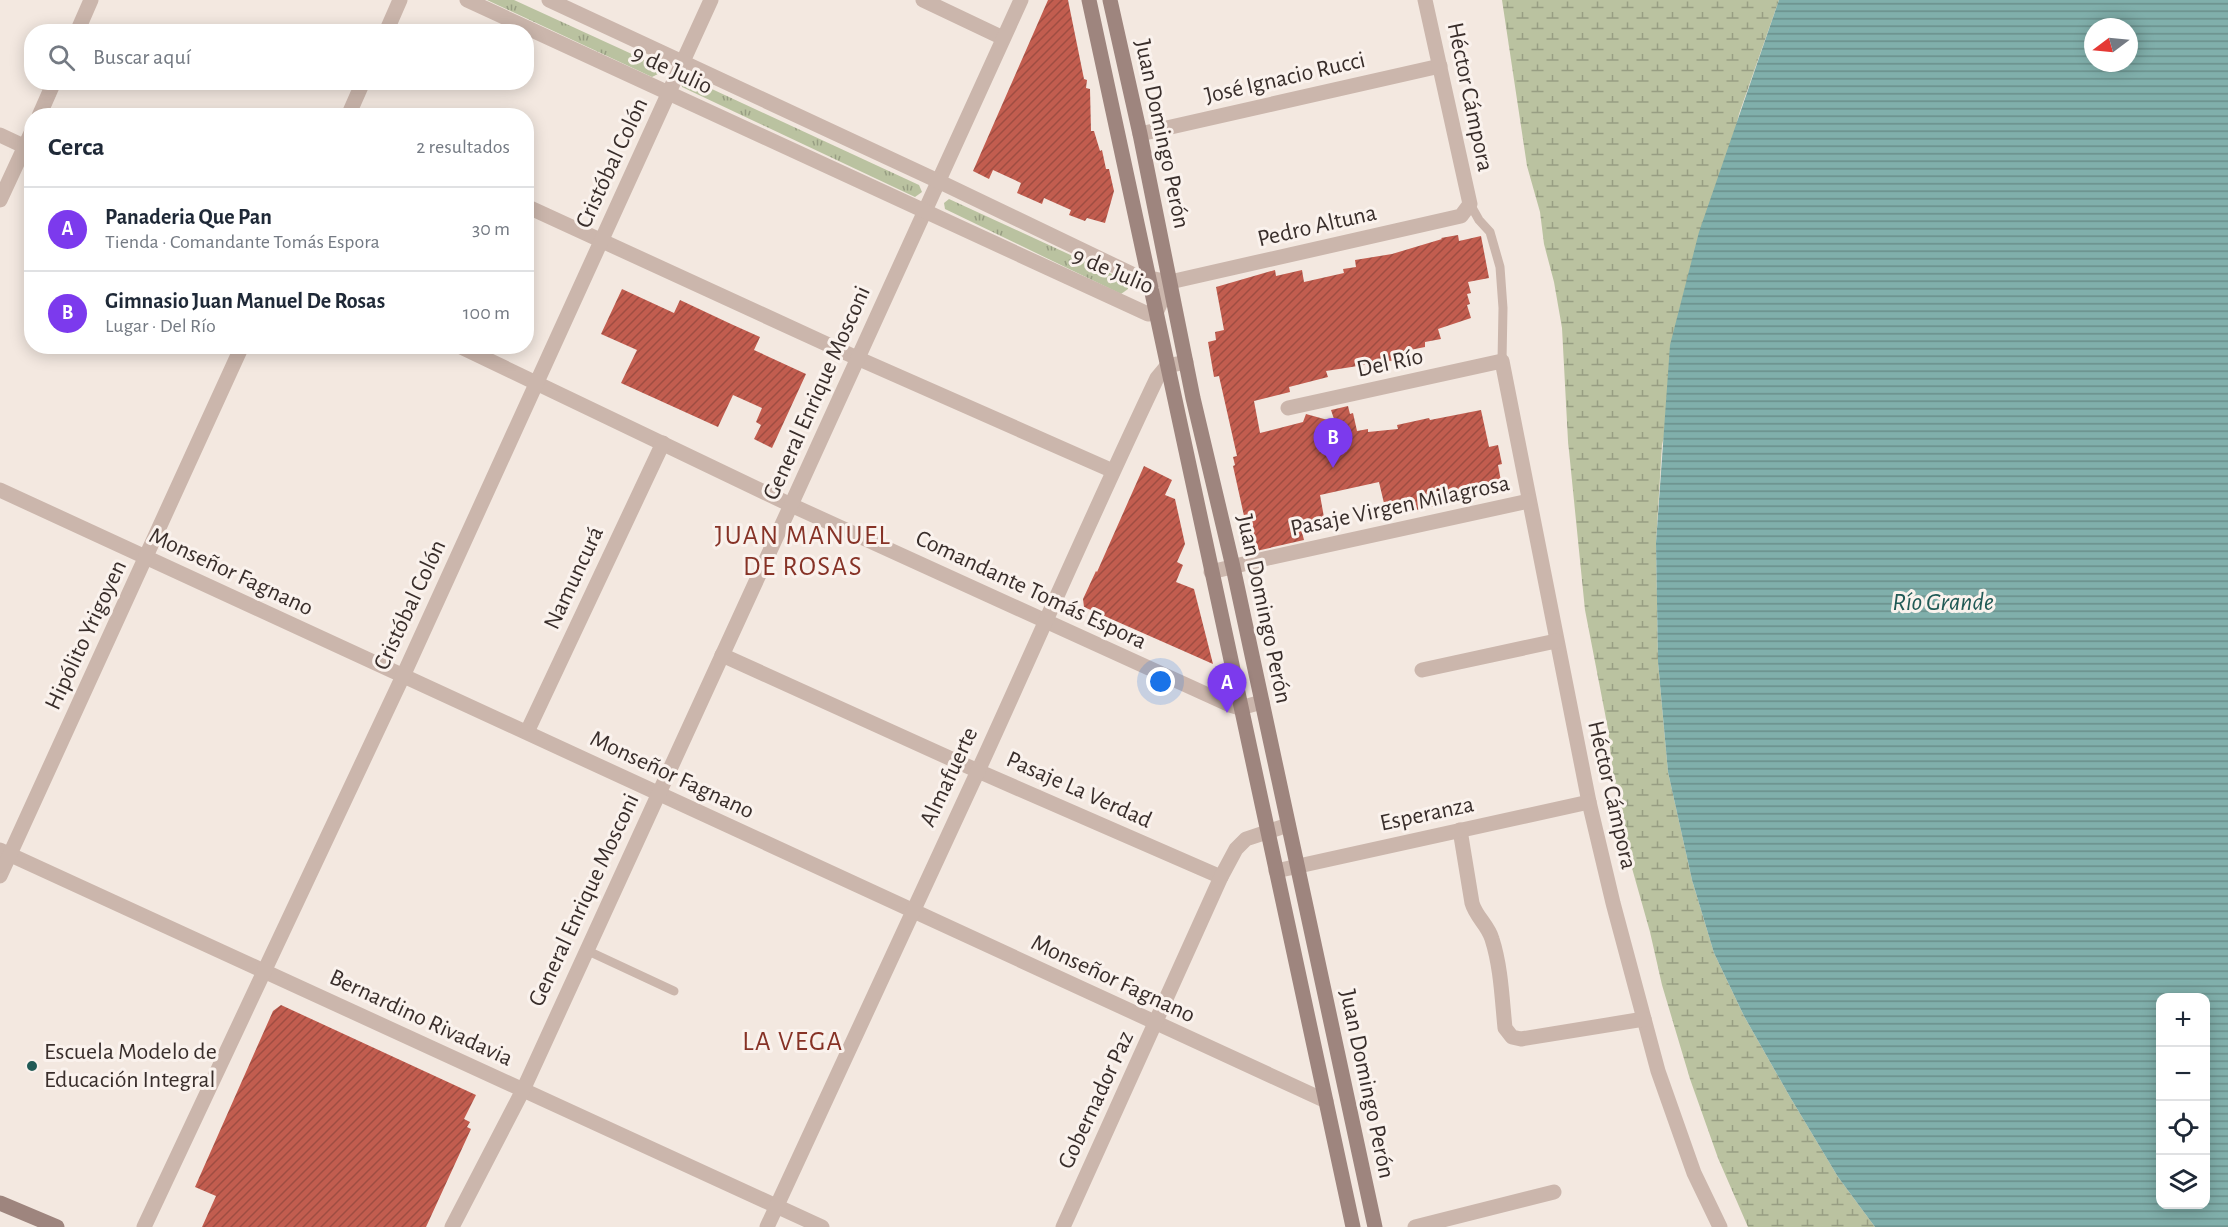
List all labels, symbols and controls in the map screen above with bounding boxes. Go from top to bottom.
north arrow [2084,18,2138,72]
street label: Héctor Cámpora [1442,20,1498,174]
search box [24,24,534,90]
street label: Juan Domingo Perón [1130,37,1194,231]
icon: search [45,41,78,74]
street label: 9 de Julio [628,41,716,99]
text: Buscar aquí [93,46,191,68]
street label: José Ignacio Rucci [1203,48,1367,108]
street label: Cristóbal Colón [571,94,653,232]
text: Cerca [48,134,105,160]
text: 2 resultados [416,137,510,157]
street label: Pedro Altuna [1255,201,1379,251]
text: Panaderia Que Pan [105,206,272,228]
text: A [62,219,74,239]
text: 30 m [472,219,510,239]
text: Tienda · Comandante Tomás Espora [105,232,380,252]
street label: 9 de Julio [1069,243,1157,299]
street label: General Enrique Mosconi [759,282,875,504]
text: Gimnasio Juan Manuel De Rosas [105,290,385,312]
text: B [62,303,73,323]
text: 100 m [463,303,510,323]
text: Lugar · Del Río [105,316,216,336]
street label: Del Río [1355,344,1425,382]
pin: B [1314,418,1352,468]
street label: Pasaje Virgen Milagrosa [1288,471,1512,541]
street label: Juan Domingo Perón [1232,512,1296,706]
district label: JUAN MANUEL DE ROSAS [715,522,891,580]
street label: Namuncurá [540,523,608,633]
street label: Monseñor Fagnano [145,524,317,620]
street label: Comandante Tomás Espora [912,526,1150,654]
street label: Cristóbal Colón [369,536,451,674]
street label: Hipólito Yrigoyen [41,556,131,714]
water label: Río Grande [1892,589,1994,615]
pin: A [1208,664,1246,713]
your location [1146,667,1175,696]
street label: Héctor Cámpora [1583,718,1641,872]
street label: Almafuerte [916,724,982,830]
street label: Monseñor Fagnano [586,727,758,823]
street label: Pasaje La Verdad [1003,747,1155,833]
street label: General Enrique Mosconi [524,790,644,1010]
street label: Esperanza [1378,792,1476,836]
street label: Monseñor Fagnano [1027,931,1199,1027]
street label: Bernardino Rivadavia [326,965,516,1071]
street label: Juan Domingo Perón [1335,987,1399,1181]
map controls [2156,993,2210,1209]
button: + [2156,993,2210,1047]
street label: Gobernador Paz [1054,1027,1138,1173]
district label: LA VEGA [742,1028,844,1055]
place label: Escuela Modelo de Educación Integral [44,1040,217,1092]
button: − [2156,1047,2210,1101]
marker: Escuela Modelo de Educación Integral [25,1059,39,1073]
button: locate [2156,1101,2210,1155]
button: layers [2156,1155,2210,1209]

